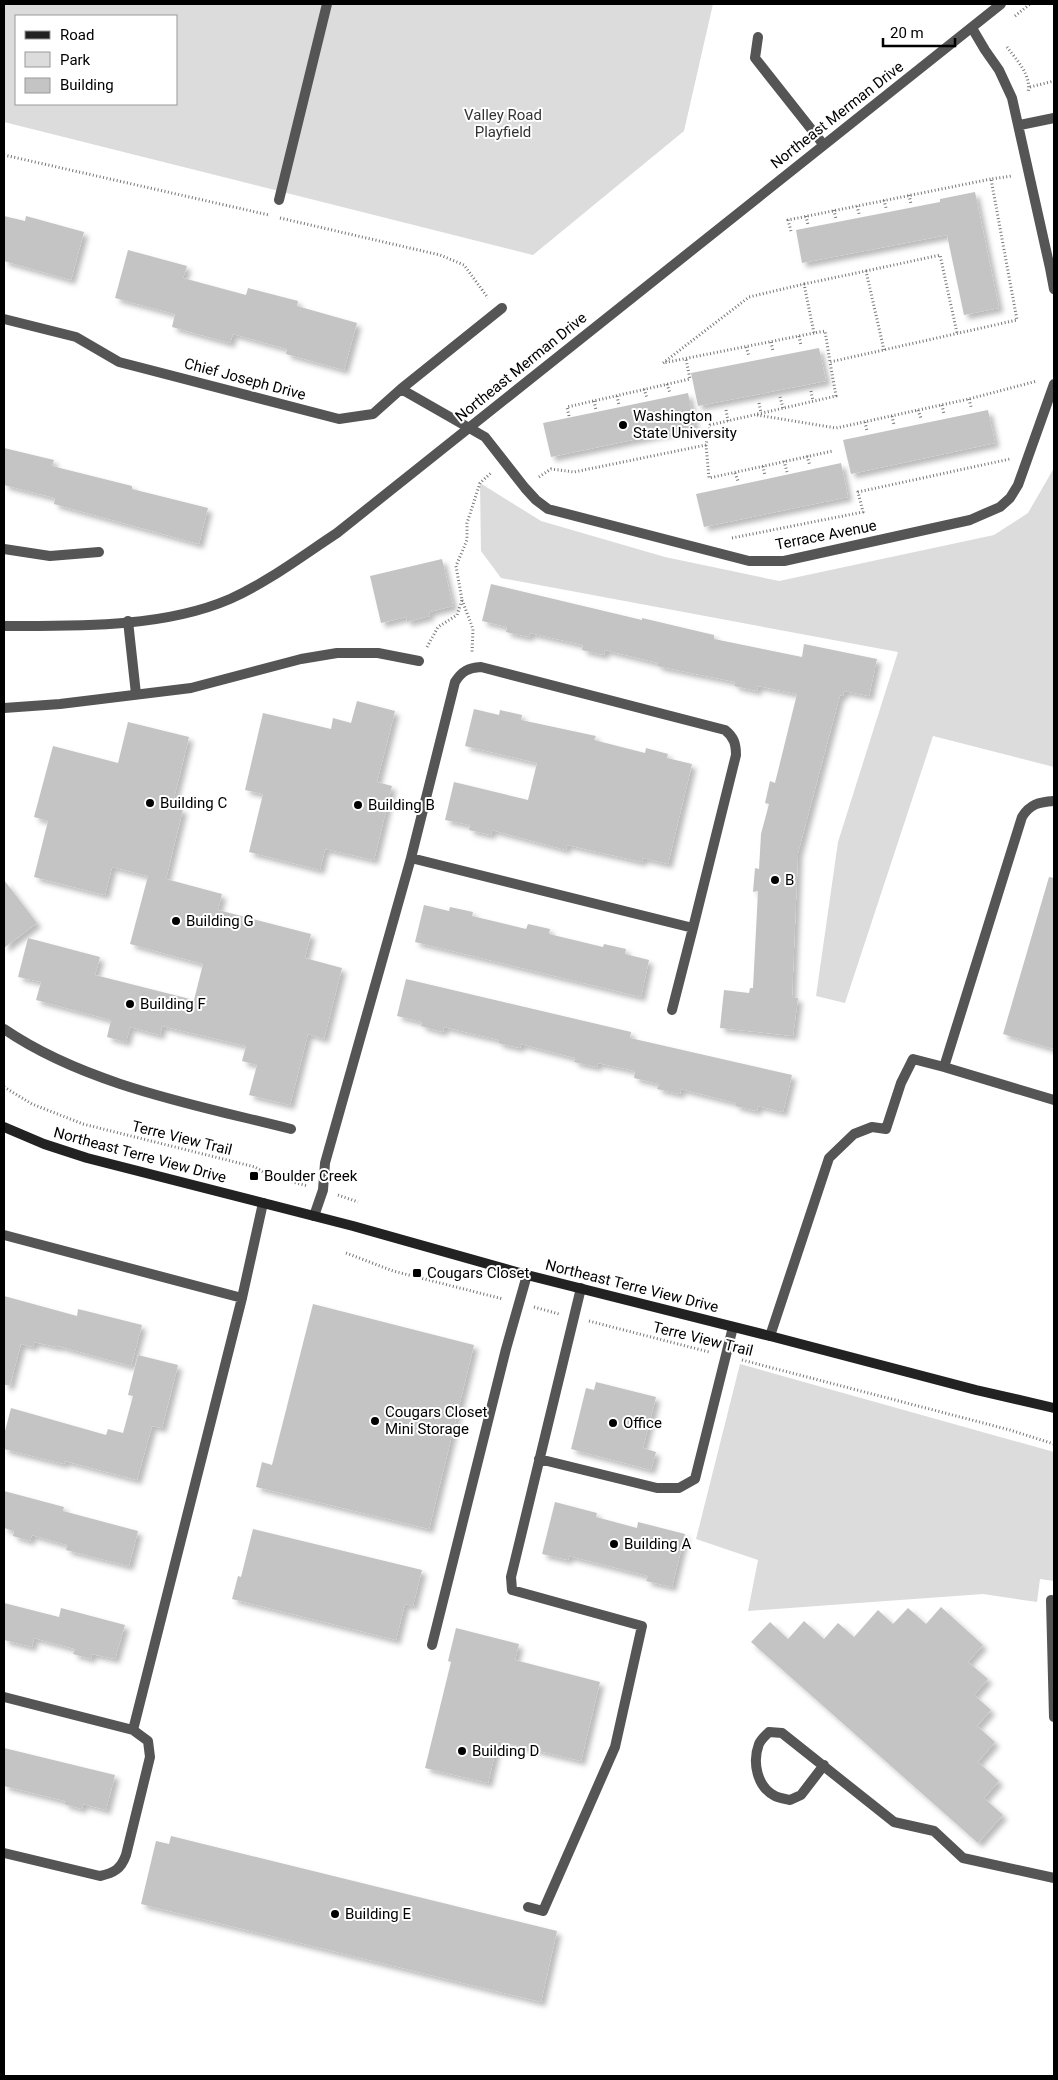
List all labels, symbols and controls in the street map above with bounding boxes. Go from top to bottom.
legend [15,15,178,105]
scale bar [883,15,956,47]
text: 20 m [890,24,924,42]
text: Road [60,26,94,44]
text: Park [60,51,91,69]
street label: Northeast Merman Drive [767,58,907,172]
text: Building [60,76,114,94]
park label: Valley Road Playfield [464,106,542,141]
street label: Northeast Merman Drive [452,309,590,425]
street label: Chief Joseph Drive [182,354,308,404]
place label: Washington State University [633,407,737,442]
marker: Washington State University [617,419,629,431]
street label: Terrace Avenue [774,516,878,554]
place label: Building C [160,794,227,812]
place label: Building B [368,796,435,814]
marker: Building C [144,797,156,809]
marker: Building B [352,799,364,811]
place label: B [785,871,794,889]
marker: B [769,874,781,886]
place label: Building G [186,912,254,930]
marker: Building G [170,915,182,927]
place label: Building F [140,995,206,1013]
marker: Building F [124,998,136,1010]
street label: Terre View Trail [130,1117,234,1159]
street label: Northeast Terre View Drive [52,1123,228,1187]
place label: Boulder Creek [264,1167,358,1185]
marker: Boulder Creek [248,1170,260,1182]
street label: Northeast Terre View Drive [544,1256,720,1316]
place label: Cougars Closet [427,1264,529,1282]
marker: Cougars Closet [411,1267,423,1279]
street label: Terre View Trail [651,1318,755,1360]
place label: Cougars Closet Mini Storage [385,1403,487,1438]
place label: Office [623,1414,662,1432]
marker: Cougars Closet Mini Storage [369,1415,381,1427]
marker: Office [607,1417,619,1429]
place label: Building A [624,1535,691,1553]
marker: Building A [608,1538,620,1550]
place label: Building D [472,1742,539,1760]
marker: Building D [456,1745,468,1757]
place label: Building E [345,1905,411,1923]
marker: Building E [329,1908,341,1920]

